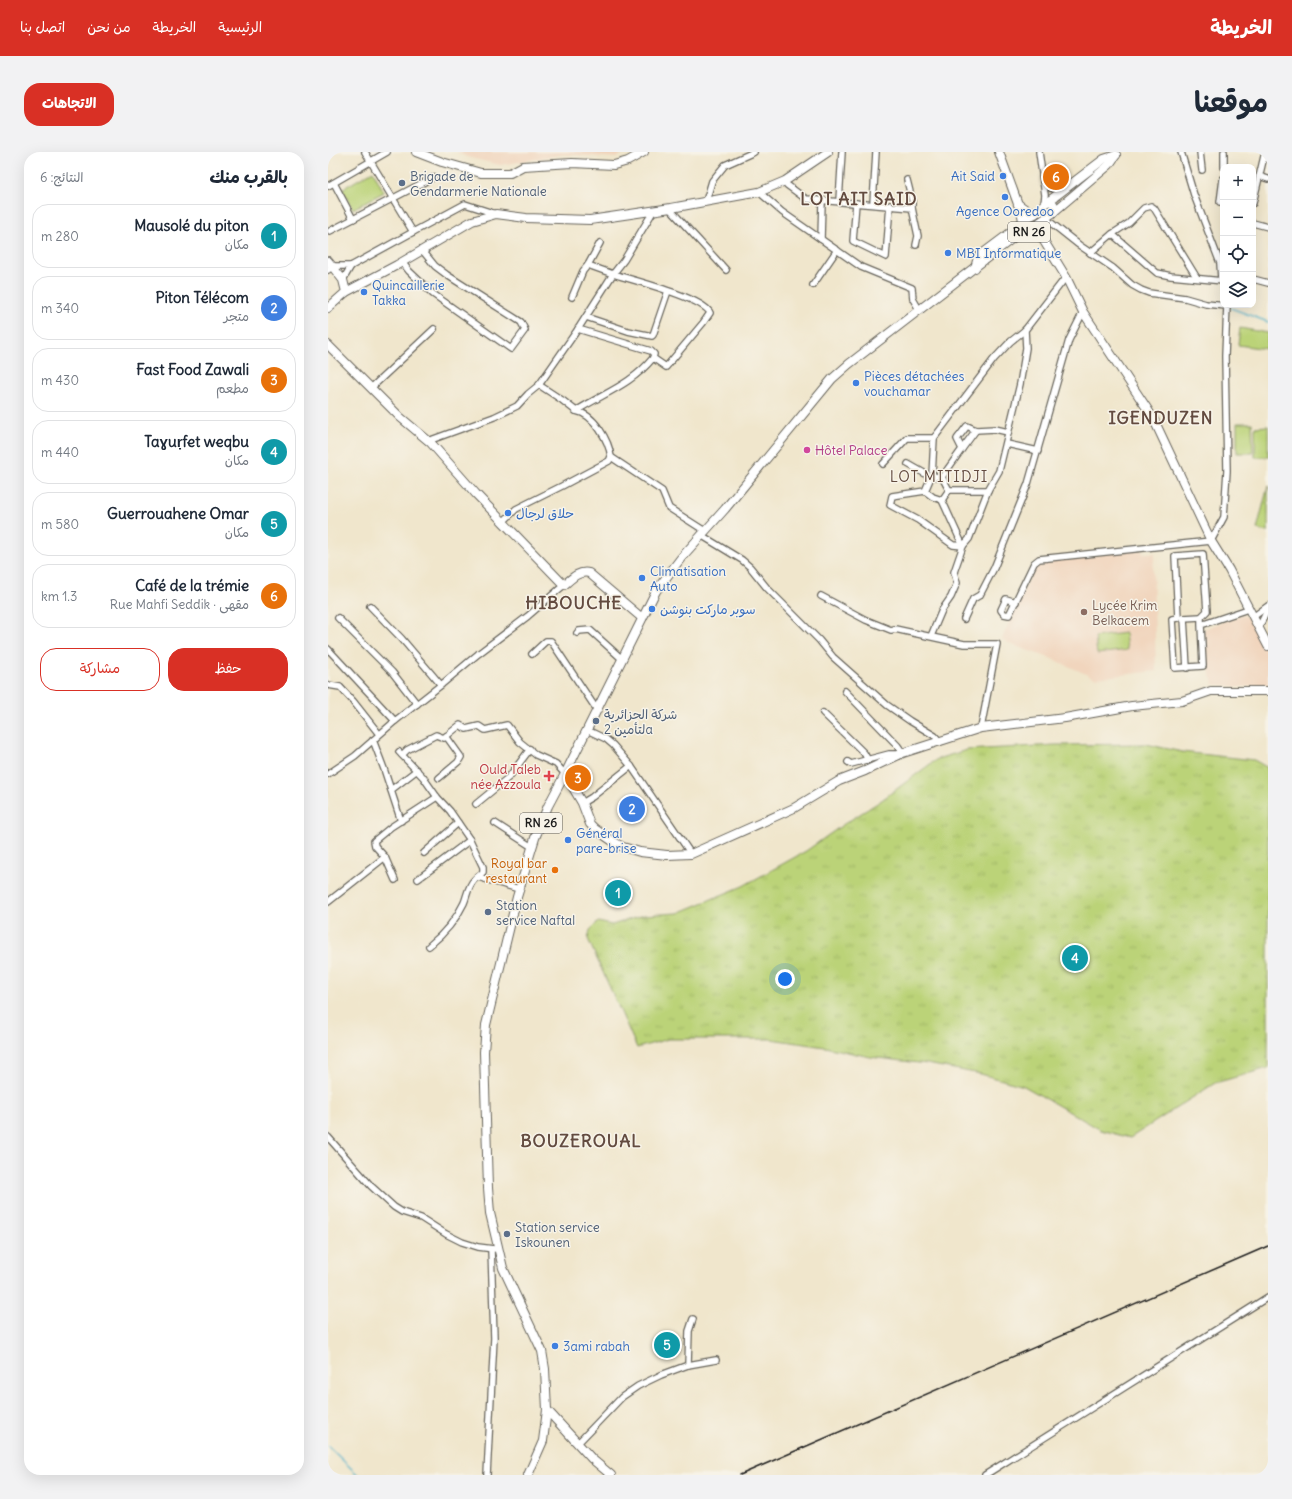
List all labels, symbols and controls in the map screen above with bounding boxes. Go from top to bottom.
text: الخريطة [1210,15,1272,39]
text: اتصل بنا [20,18,65,36]
text: من نحن [87,18,131,36]
text: الخريطة [153,18,196,36]
text: الرئيسية [218,18,262,36]
button: الاتجاهات [24,83,114,126]
text: موقعنا [1194,84,1268,120]
pin: 6 [1043,162,1069,192]
map controls [1220,164,1256,308]
button: + [1220,164,1256,200]
text: بالقرب منك [209,166,288,188]
place label: Brigade de Gendarmerie Nationale [410,168,547,200]
place label: Ait Said [951,168,995,185]
text: النتائج: 6 [40,169,84,186]
marker: Ait Said [998,171,1008,181]
marker: Brigade de Gendarmerie Nationale [397,178,407,188]
district label: LOT AIT SAID [800,188,918,210]
marker: Agence Ooredoo [1000,192,1010,202]
button: − [1220,200,1256,236]
place label: Agence Ooredoo [956,203,1054,220]
text: Mausolé du piton [134,216,249,235]
road number: RN 26 [1008,222,1050,242]
text: 280 m [41,228,79,245]
text: 1 [271,228,277,245]
text: مكان [225,236,249,253]
button: locate [1220,236,1256,272]
place label: MBI Informatique [956,245,1061,262]
marker: MBI Informatique [943,248,953,258]
button: layers [1220,272,1256,308]
place label: Quincaillerie Takka [372,277,445,309]
marker: Quincaillerie Takka [359,287,369,297]
text: Piton Télécom [155,288,249,307]
text: 340 m [41,300,79,317]
text: 2 [270,300,278,317]
text: متجر [224,308,249,325]
text: Fast Food Zawali [136,360,249,379]
place label: Pièces détachées vouchamar [864,368,965,400]
text: 430 m [41,372,79,389]
text: 3 [270,372,278,389]
marker: Pièces détachées vouchamar [851,378,861,388]
text: مطعم [216,380,249,397]
district label: IGENDUZEN [1108,407,1214,429]
text: Taɣuṛfet weqbu [144,432,249,451]
place label: Hôtel Palace [815,442,887,459]
text: 440 m [41,444,79,461]
text: 4 [270,444,278,461]
marker: Hôtel Palace [802,445,812,455]
text: مكان [225,452,249,469]
district label: LOT MITIDJI [890,467,988,486]
text: Guerrouahene Omar [107,504,249,523]
place label: حلاق لرجال [516,505,574,522]
marker: حلاق لرجال [503,508,513,518]
text: 580 m [41,516,79,533]
text: 5 [270,516,278,533]
text: مكان [225,524,249,541]
place label: Climatisation Auto [650,563,726,595]
marker: Climatisation Auto [637,573,647,583]
text: Café de la trémie [135,576,249,595]
text: 1.3 km [41,588,77,605]
text: 6 [270,588,278,605]
district label: HIBOUCHE [526,592,622,614]
text: مقهى · Rue Mahfi Seddik [110,596,249,613]
place label: Lycée Krim Belkacem [1092,597,1157,629]
place label: سوبر ماركت بنوشن [660,601,756,618]
marker: سوبر ماركت بنوشن [647,604,657,614]
marker: Lycée Krim Belkacem [1079,607,1089,617]
button: مشاركة [40,648,160,691]
button: حفظ [168,648,288,691]
place label: شركة الجزائرية لتأمين 2a [604,706,677,738]
marker: شركة الجزائرية لتأمين 2a [591,716,601,726]
place label: Ould Taleb née Azzoula [470,761,541,793]
pin: 3 [565,763,591,793]
marker: Ould Taleb née Azzoula [544,771,554,781]
pin: 2 [619,794,645,824]
road number: RN 26 [520,813,562,833]
place label: Général pare-brise [576,825,637,857]
marker: Général pare-brise [563,835,573,845]
place label: Royal bar restaurant [485,855,548,887]
marker: Royal bar restaurant [550,865,560,875]
pin: 1 [605,878,631,908]
place label: Station service Naftal [496,897,575,929]
marker: Station service Naftal [483,907,493,917]
pin: 4 [1062,943,1088,973]
your location [775,969,795,989]
district label: BOUZEROUAL [520,1130,642,1152]
place label: Station service Iskounen [515,1219,600,1251]
marker: Station service Iskounen [502,1229,512,1239]
pin: 5 [654,1330,680,1360]
place label: 3ami rabah [563,1338,630,1355]
marker: 3ami rabah [550,1341,560,1351]

